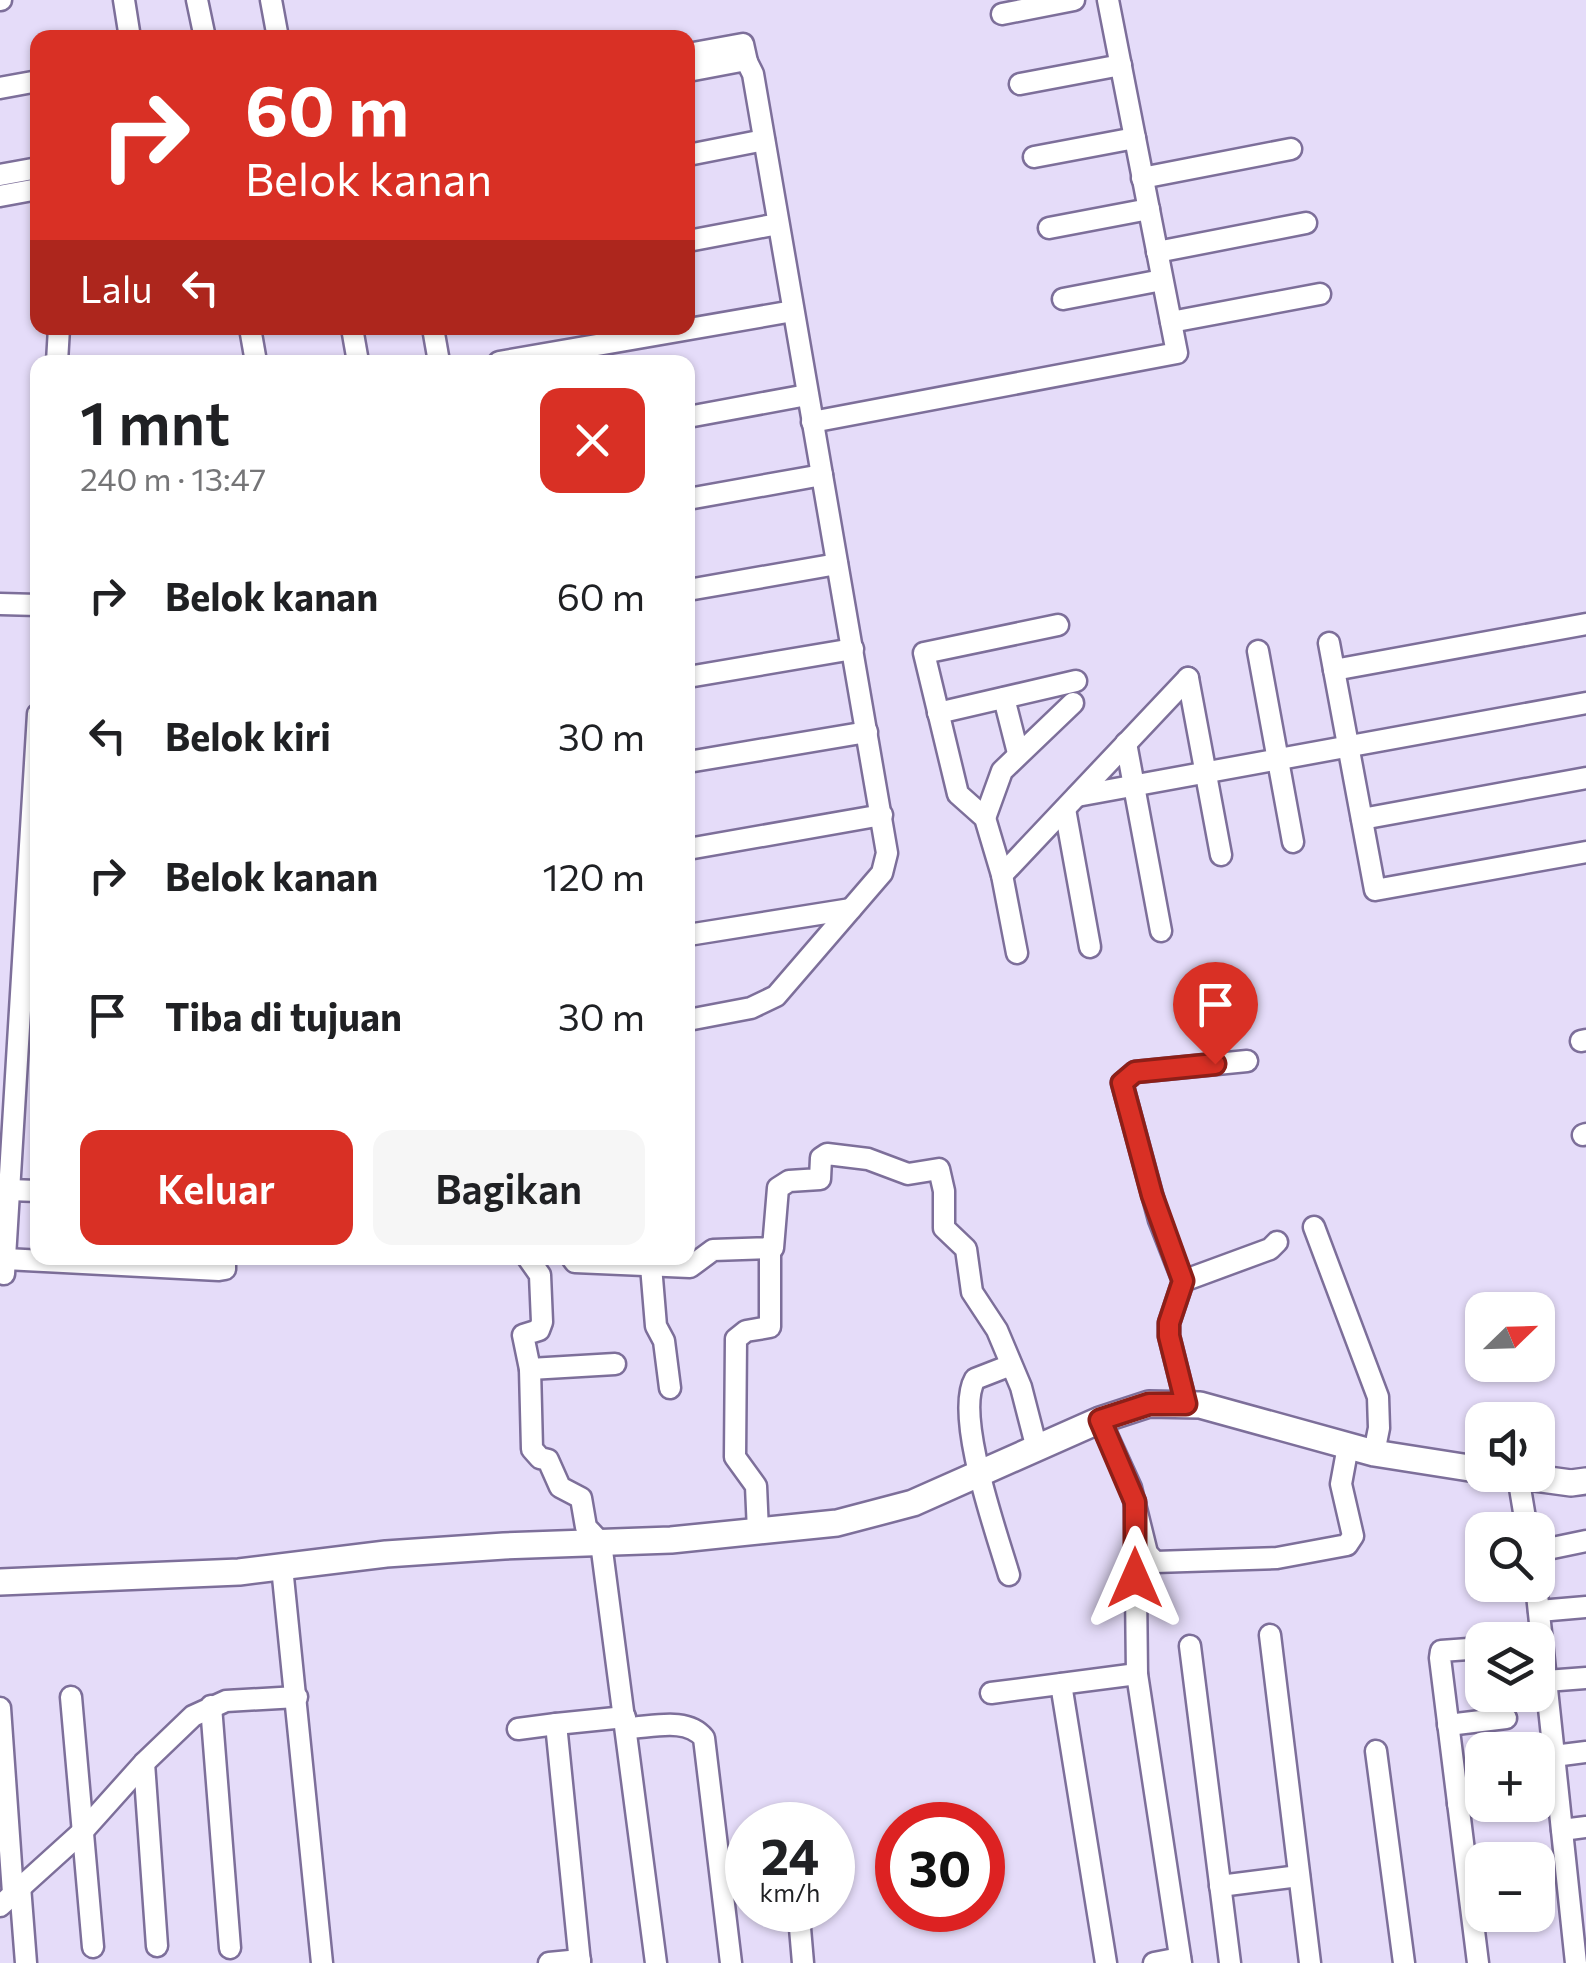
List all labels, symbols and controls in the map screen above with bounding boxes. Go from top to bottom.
text: 60 m [245,65,409,150]
icon: right [80,70,210,200]
text: Belok kanan [245,150,492,205]
icon: left [173,260,228,315]
text: Lalu [80,264,153,311]
text: 1 mnt [80,384,230,457]
button: close [540,388,645,493]
text: 240 m · 13:47 [80,458,266,498]
icon: right [80,568,135,623]
text: Belok kanan [165,572,378,619]
text: 60 m [557,572,645,619]
icon: left [80,708,135,763]
text: Belok kiri [165,712,331,759]
text: 30 m [558,712,645,759]
icon: right [80,848,135,903]
text: Belok kanan [165,852,378,899]
text: 120 m [543,852,645,899]
pin [1173,962,1258,1065]
icon: arrive [1188,977,1243,1032]
icon: arrive [80,988,135,1043]
text: Tiba di tujuan [165,992,402,1039]
text: 30 m [558,992,645,1039]
button: Keluar [80,1130,353,1245]
button: Bagikan [373,1130,645,1245]
north arrow [1465,1292,1555,1382]
map controls [1465,1292,1555,1932]
button: sound [1465,1402,1555,1492]
button: search [1465,1512,1555,1602]
position arrow [1083,1526,1187,1630]
button: layers [1465,1622,1555,1712]
button: + [1465,1732,1555,1822]
speed limit sign: 30 [875,1802,1005,1932]
text: 24 [761,1824,819,1885]
button: − [1465,1842,1555,1932]
text: km/h [760,1877,820,1907]

